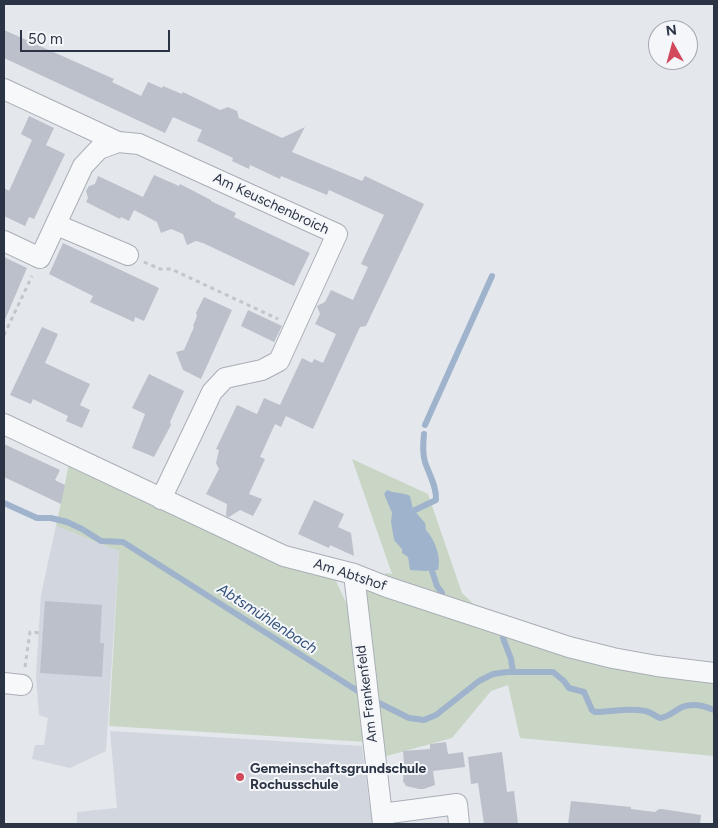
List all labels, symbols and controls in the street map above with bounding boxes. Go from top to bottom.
scale bar [22,20,172,52]
north arrow [648,20,698,70]
text: N [665,22,678,40]
text: 50 m [28,30,63,48]
street label: Am Keuschenbroich [210,170,332,238]
street label: Am Abtshof [312,555,388,595]
water label: Abtsmühlenbach [214,580,320,658]
street label: Am Frankenfeld [353,644,381,744]
place label: Gemeinschaftsgrundschule Rochusschule [250,761,426,794]
marker: Gemeinschaftsgrundschule Rochusschule [234,771,246,783]

